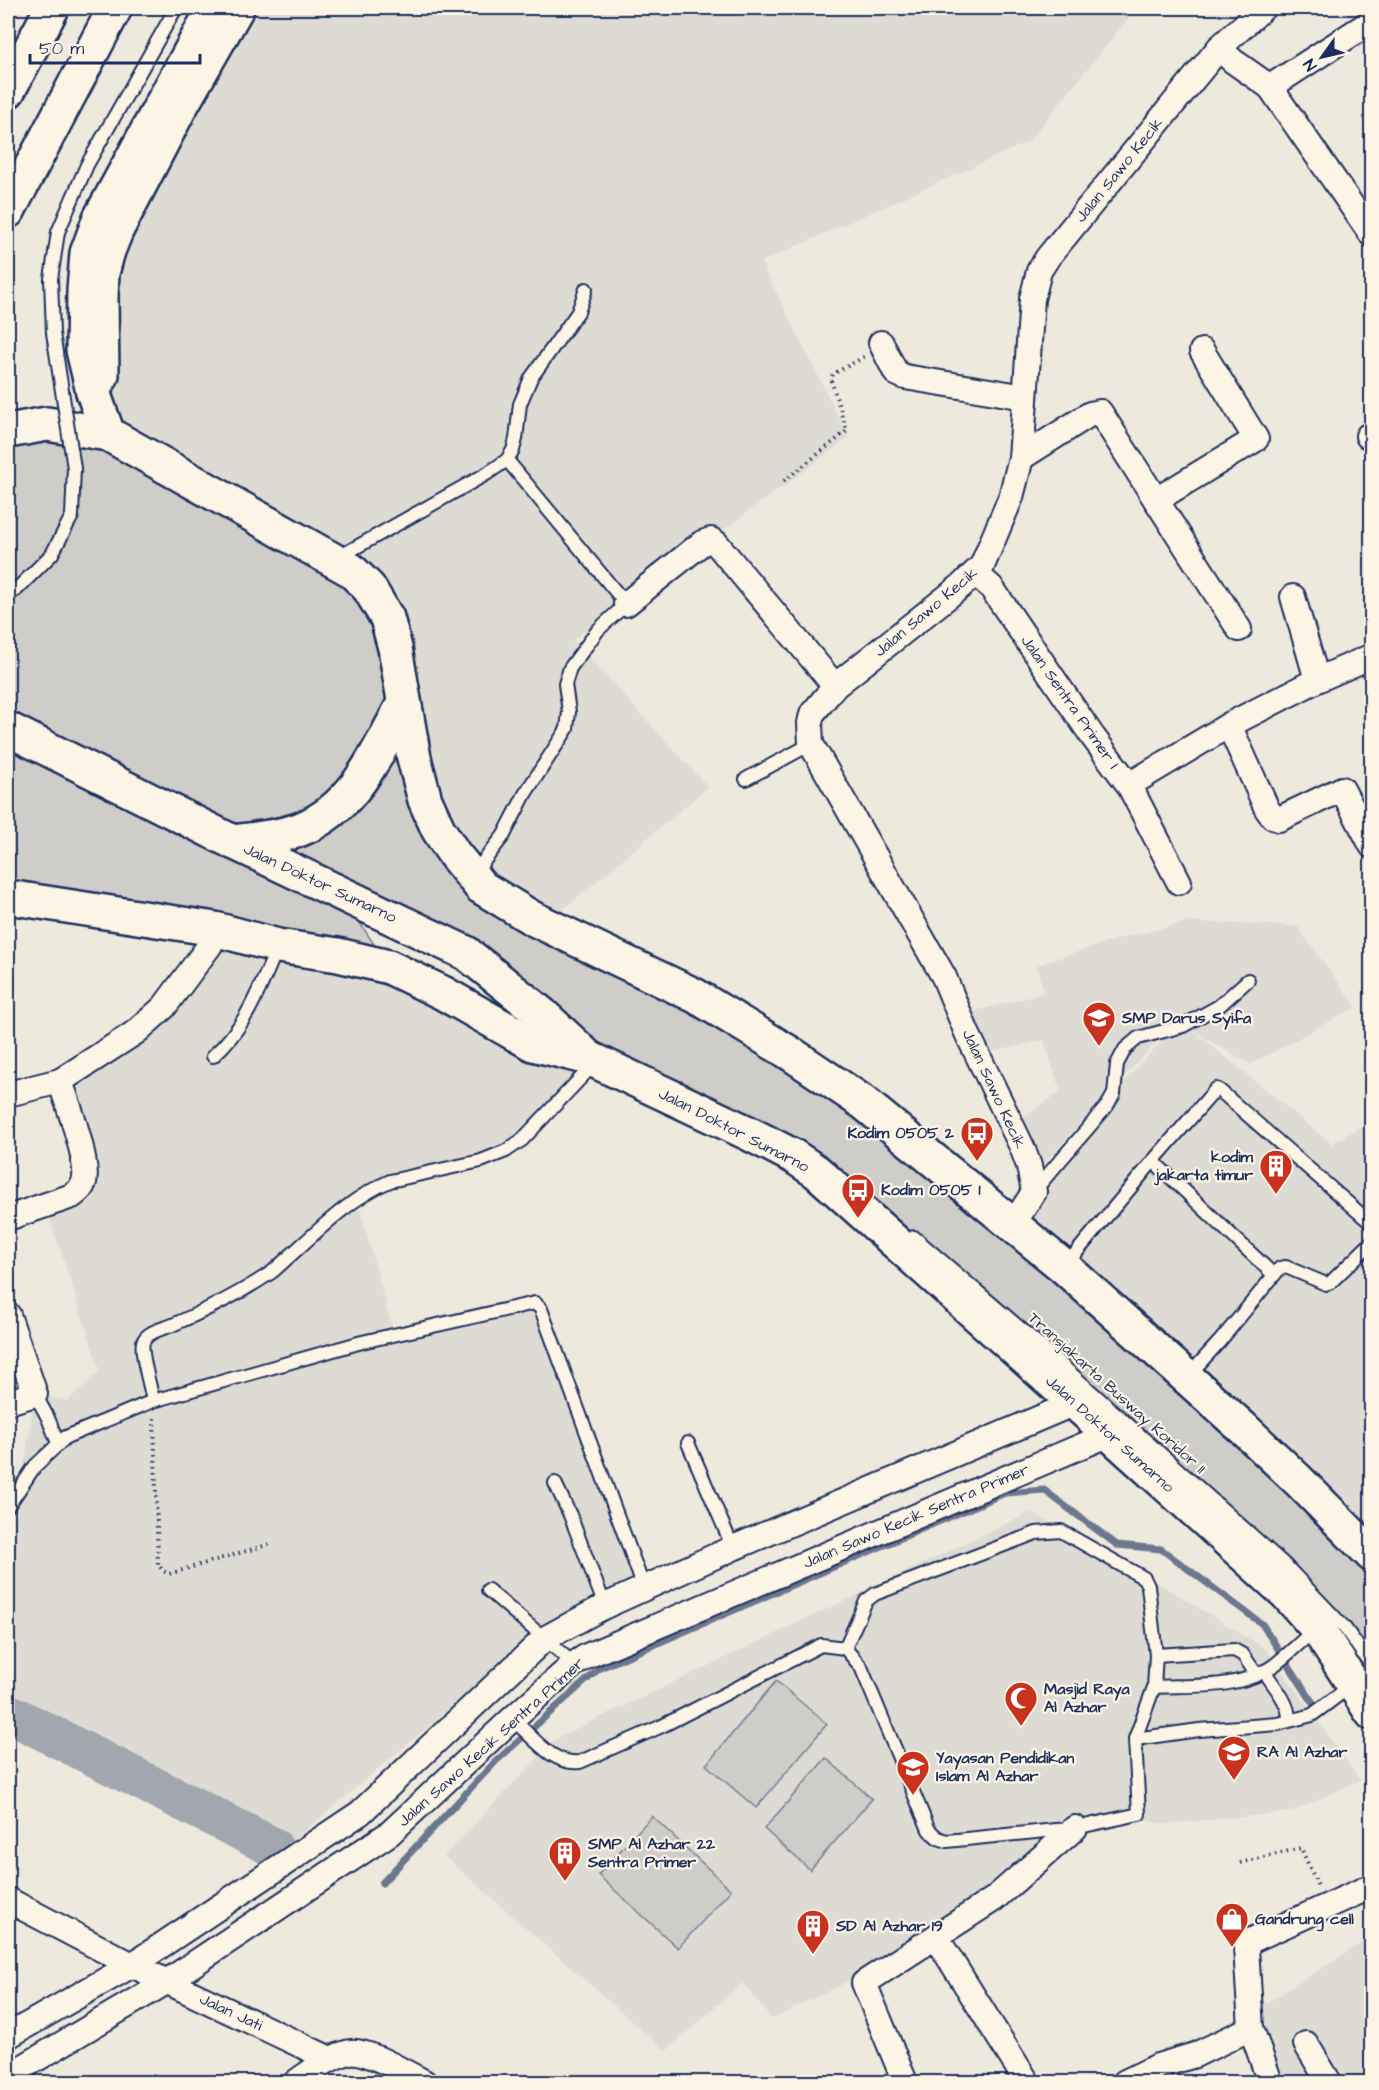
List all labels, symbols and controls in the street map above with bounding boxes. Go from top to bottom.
scale bar [30,27,200,65]
north arrow [1292,27,1352,87]
text: 50 m [39,36,84,61]
text: N [1298,55,1322,75]
street label: Jalan Sawo Kecik [1070,113,1168,227]
street label: Jalan Sawo Kecik [869,562,983,662]
street label: Jalan Sentra Primer I [1015,631,1125,773]
street label: Jalan Doktor Sumarno [240,838,400,928]
school or university icon: SMP Darus Syifa [1081,1000,1117,1047]
place label: SMP Darus Syifa [1121,1007,1252,1030]
street label: Jalan Sawo Kecik [957,1026,1031,1152]
street label: Jalan Doktor Sumarno [655,1082,813,1178]
bus stop icon: Kodim 0505 2 [959,1115,995,1162]
place label: Kodim 0505 2 [847,1122,955,1144]
place label: kodim jakarta timur [1153,1146,1254,1186]
building icon: kodim jakarta timur [1258,1148,1294,1195]
bus stop icon: Kodim 0505 1 [840,1172,876,1219]
place label: Kodim 0505 1 [881,1179,981,1201]
street label: Transjakarta Busway Koridor 11 [1023,1307,1211,1480]
street label: Jalan Doktor Sumarno [1041,1370,1179,1498]
street label: Jalan Sawo Kecik Sentra Primer [800,1458,1033,1574]
street label: Jalan Sawo Kecik Sentra Primer [393,1652,589,1832]
place label: Masjid Raya Al Azhar [1044,1678,1131,1718]
mosque icon: Masjid Raya Al Azhar [1003,1680,1039,1727]
school or university icon: RA Al Azhar [1216,1734,1252,1781]
place label: RA Al Azhar [1257,1741,1347,1763]
place label: Yayasan Pendidikan Islam Al Azhar [936,1747,1074,1787]
school or university icon: Yayasan Pendidikan Islam Al Azhar [895,1749,931,1796]
place label: SMP Al Azhar 22 Sentra Primer [587,1833,716,1873]
building icon: SMP Al Azhar 22 Sentra Primer [547,1835,583,1882]
shop icon: Gandrung cell [1214,1901,1250,1948]
building icon: SD Al Azhar 19 [795,1908,831,1955]
place label: Gandrung cell [1255,1908,1354,1932]
place label: SD Al Azhar 19 [835,1915,943,1937]
street label: Jalan Jati [196,1988,267,2036]

